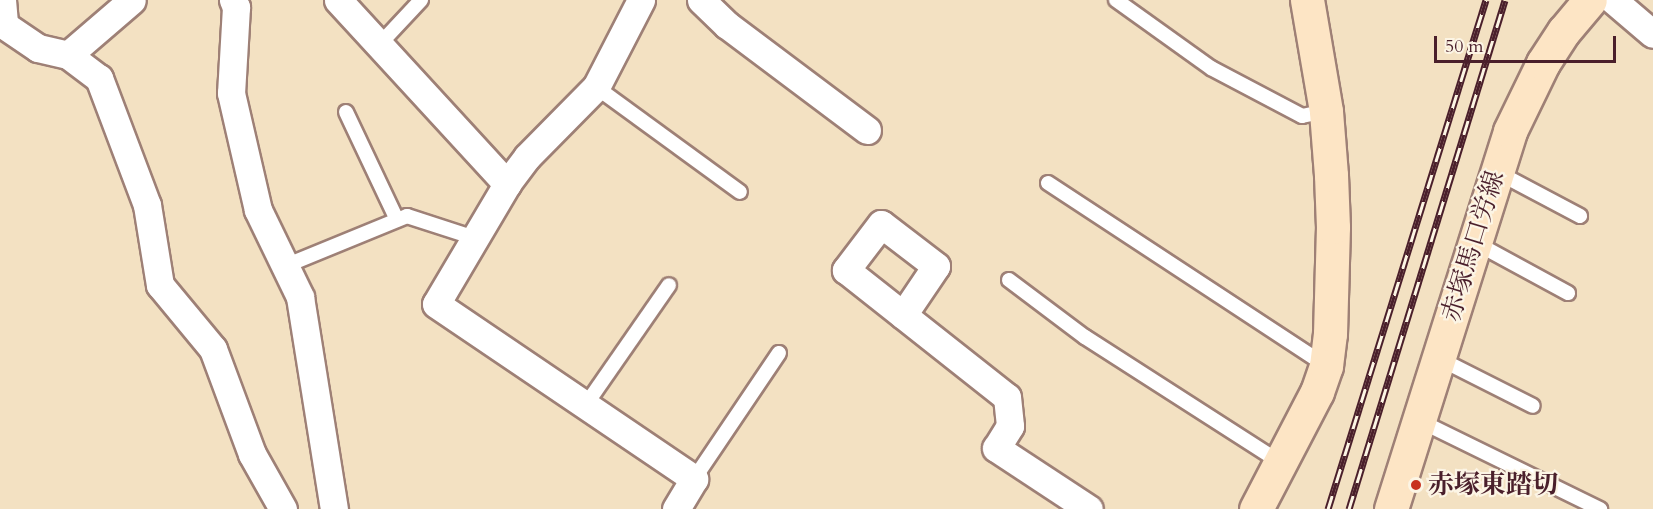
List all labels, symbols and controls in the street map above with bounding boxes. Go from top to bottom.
scale bar [1437,24,1618,62]
text: 50 m [1445,34,1484,59]
street label: 赤塚馬口労線 [1435,167,1511,325]
place label: 赤塚東踏切 [1428,469,1558,501]
marker: 赤塚東踏切 [1409,478,1423,492]

